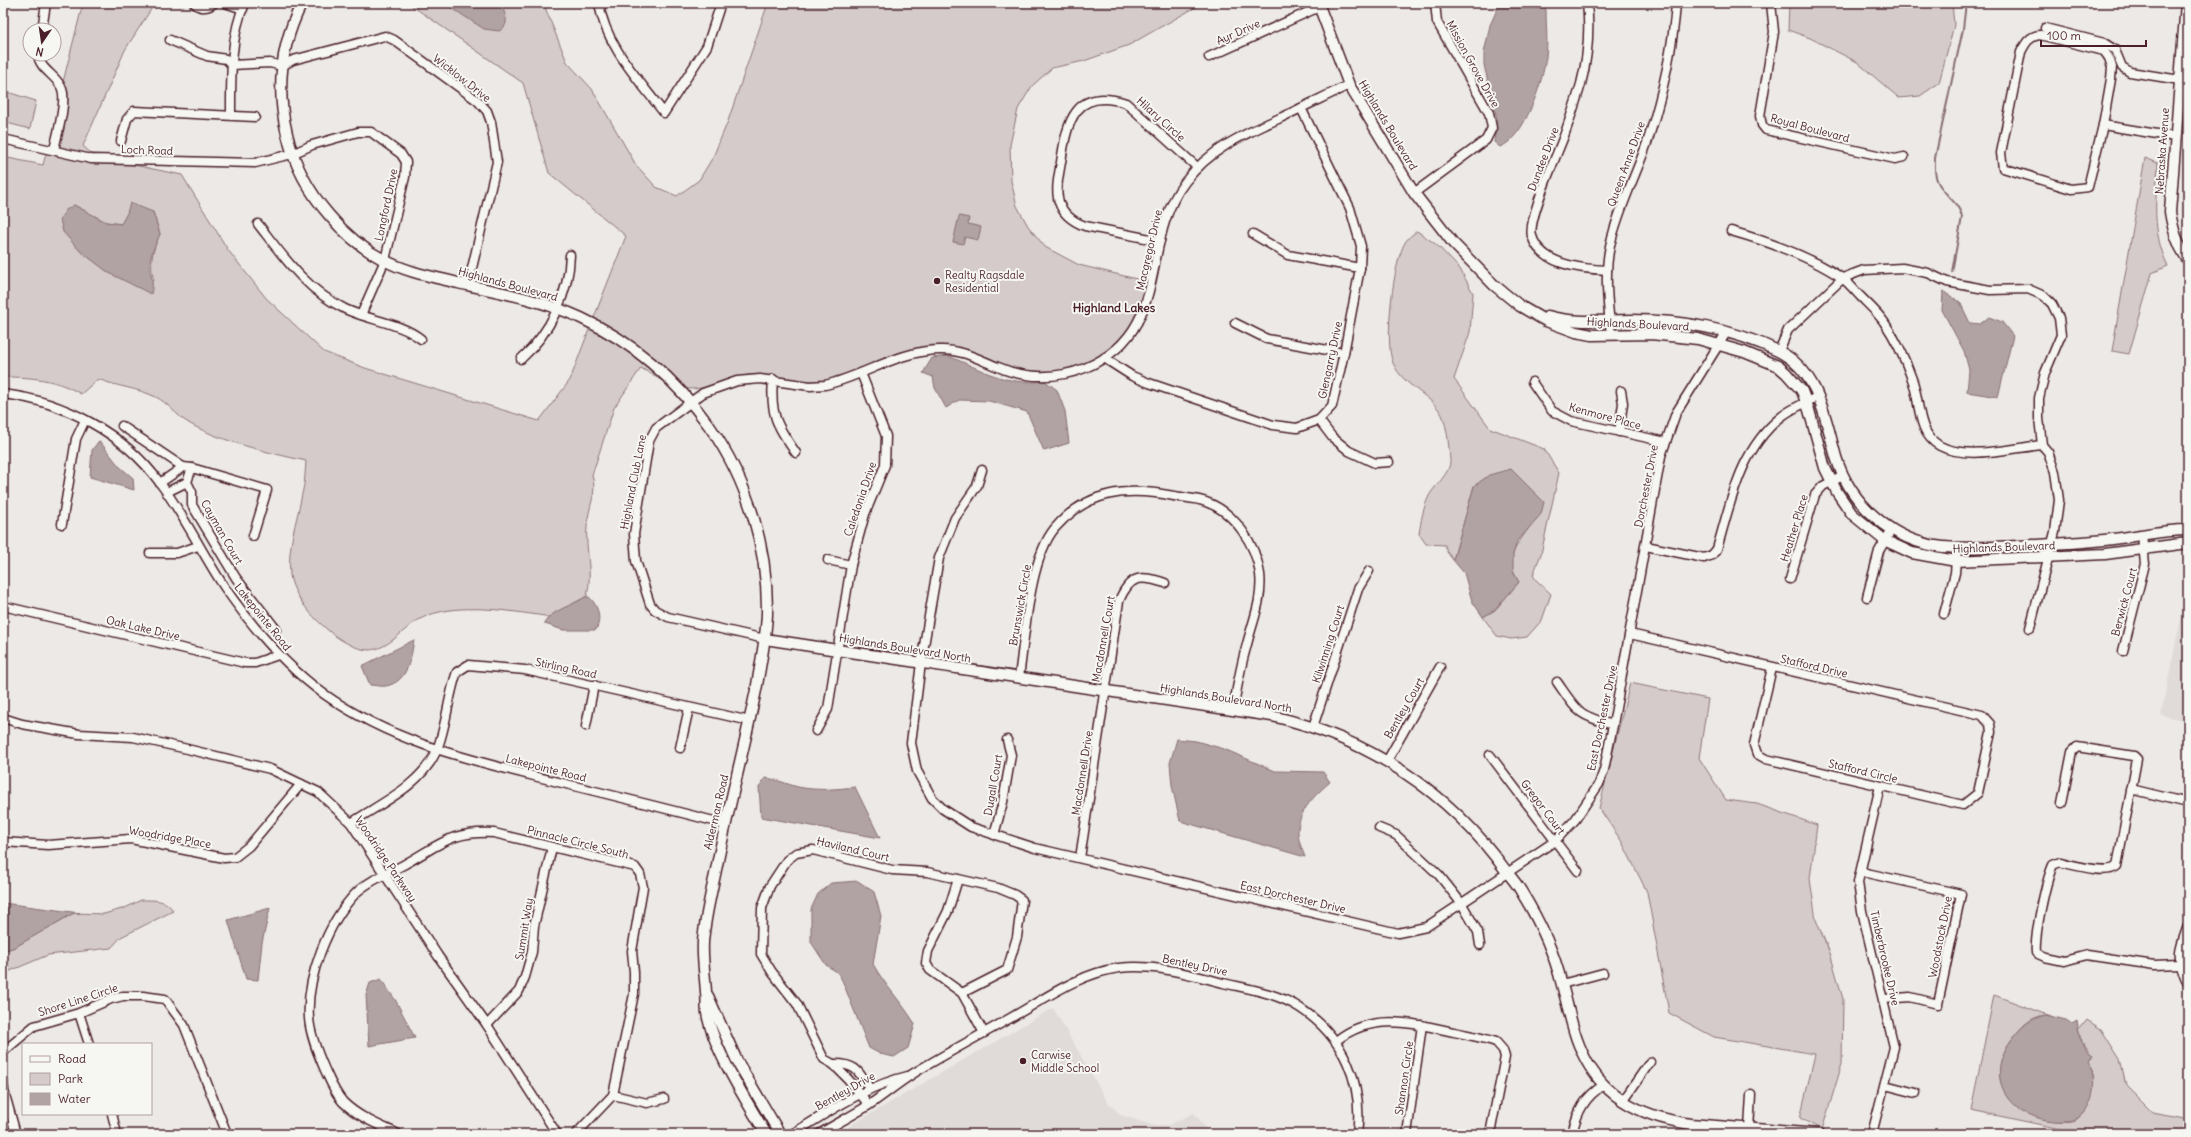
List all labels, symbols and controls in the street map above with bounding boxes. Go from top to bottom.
street label: Ayr Drive [1214,16,1262,48]
street label: Mission Grove Drive [1443,18,1503,110]
north arrow [22,22,62,62]
scale bar [2041,22,2146,48]
text: 100 m [2047,28,2081,43]
text: N [34,44,45,59]
street label: Wicklow Drive [430,51,494,105]
street label: Highlands Boulevard [1356,77,1421,173]
street label: Hilary Circle [1134,94,1188,145]
street label: Nebraska Avenue [2152,107,2172,195]
street label: Royal Boulevard [1769,111,1852,145]
street label: Queen Anne Drive [1604,119,1648,209]
street label: Dundee Drive [1524,125,1562,193]
street label: Loch Road [121,142,174,158]
street label: Longford Drive [371,167,401,242]
street label: Macgregor Drive [1133,208,1165,292]
street label: Highlands Boulevard [457,264,560,304]
place label: Realty Ragsdale Residential [945,268,1025,295]
marker: Realty Ragsdale Residential [932,276,942,286]
district label: Highland Lakes [1073,300,1156,316]
street label: Highlands Boulevard [1586,314,1690,334]
street label: Glengarry Drive [1315,320,1345,400]
street label: Kenmore Place [1567,400,1643,432]
street label: Highland Club Lane [617,433,649,531]
street label: Dorchester Drive [1631,443,1661,529]
street label: Caledonia Drive [841,460,879,538]
street label: Heather Place [1777,493,1811,563]
street label: Cayman Court [198,497,246,567]
street label: Highlands Boulevard [1952,538,2056,556]
street label: Brunswick Circle [1006,563,1034,647]
street label: Berwick Court [2108,566,2140,638]
street label: Lakepointe Road [232,580,295,654]
street label: Macdonnell Court [1089,594,1118,683]
street label: Kilwinning Court [1309,603,1347,685]
street label: Oak Lake Drive [105,613,181,643]
street label: Highlands Boulevard North [838,631,972,665]
street label: Stafford Drive [1779,651,1849,681]
street label: Stirling Road [534,655,599,681]
street label: East Dorchester Drive [1584,664,1620,772]
street label: Bentley Court [1381,675,1427,741]
street label: Highlands Boulevard North [1159,681,1293,715]
street label: Macdonnell Drive [1068,730,1096,816]
street label: Lakepointe Road [504,751,588,785]
street label: Dugall Court [981,753,1005,817]
street label: Stafford Circle [1827,756,1899,786]
street label: Alderman Road [701,772,732,851]
street label: Gregor Court [1518,777,1568,838]
street label: Woodridge Parkway [352,813,420,905]
street label: Woodridge Place [128,823,212,851]
street label: Pinnacle Circle South [526,823,630,861]
street label: Haviland Court [815,834,891,864]
street label: East Dorchester Drive [1239,878,1347,916]
street label: Woodstock Drive [1925,895,1955,979]
street label: Summit Way [512,897,536,961]
street label: Timberbrooke Drive [1867,909,1903,1007]
street label: Bentley Drive [1161,951,1229,979]
street label: Shore Line Circle [36,981,120,1019]
street label: Shannon Circle [1392,1040,1416,1116]
legend [22,1043,152,1115]
place label: Carwise Middle School [1031,1048,1099,1075]
text: Road [58,1051,86,1066]
marker: Carwise Middle School [1018,1056,1028,1066]
street label: Bentley Drive [813,1069,877,1113]
text: Park [58,1071,83,1086]
text: Water [58,1091,91,1106]

